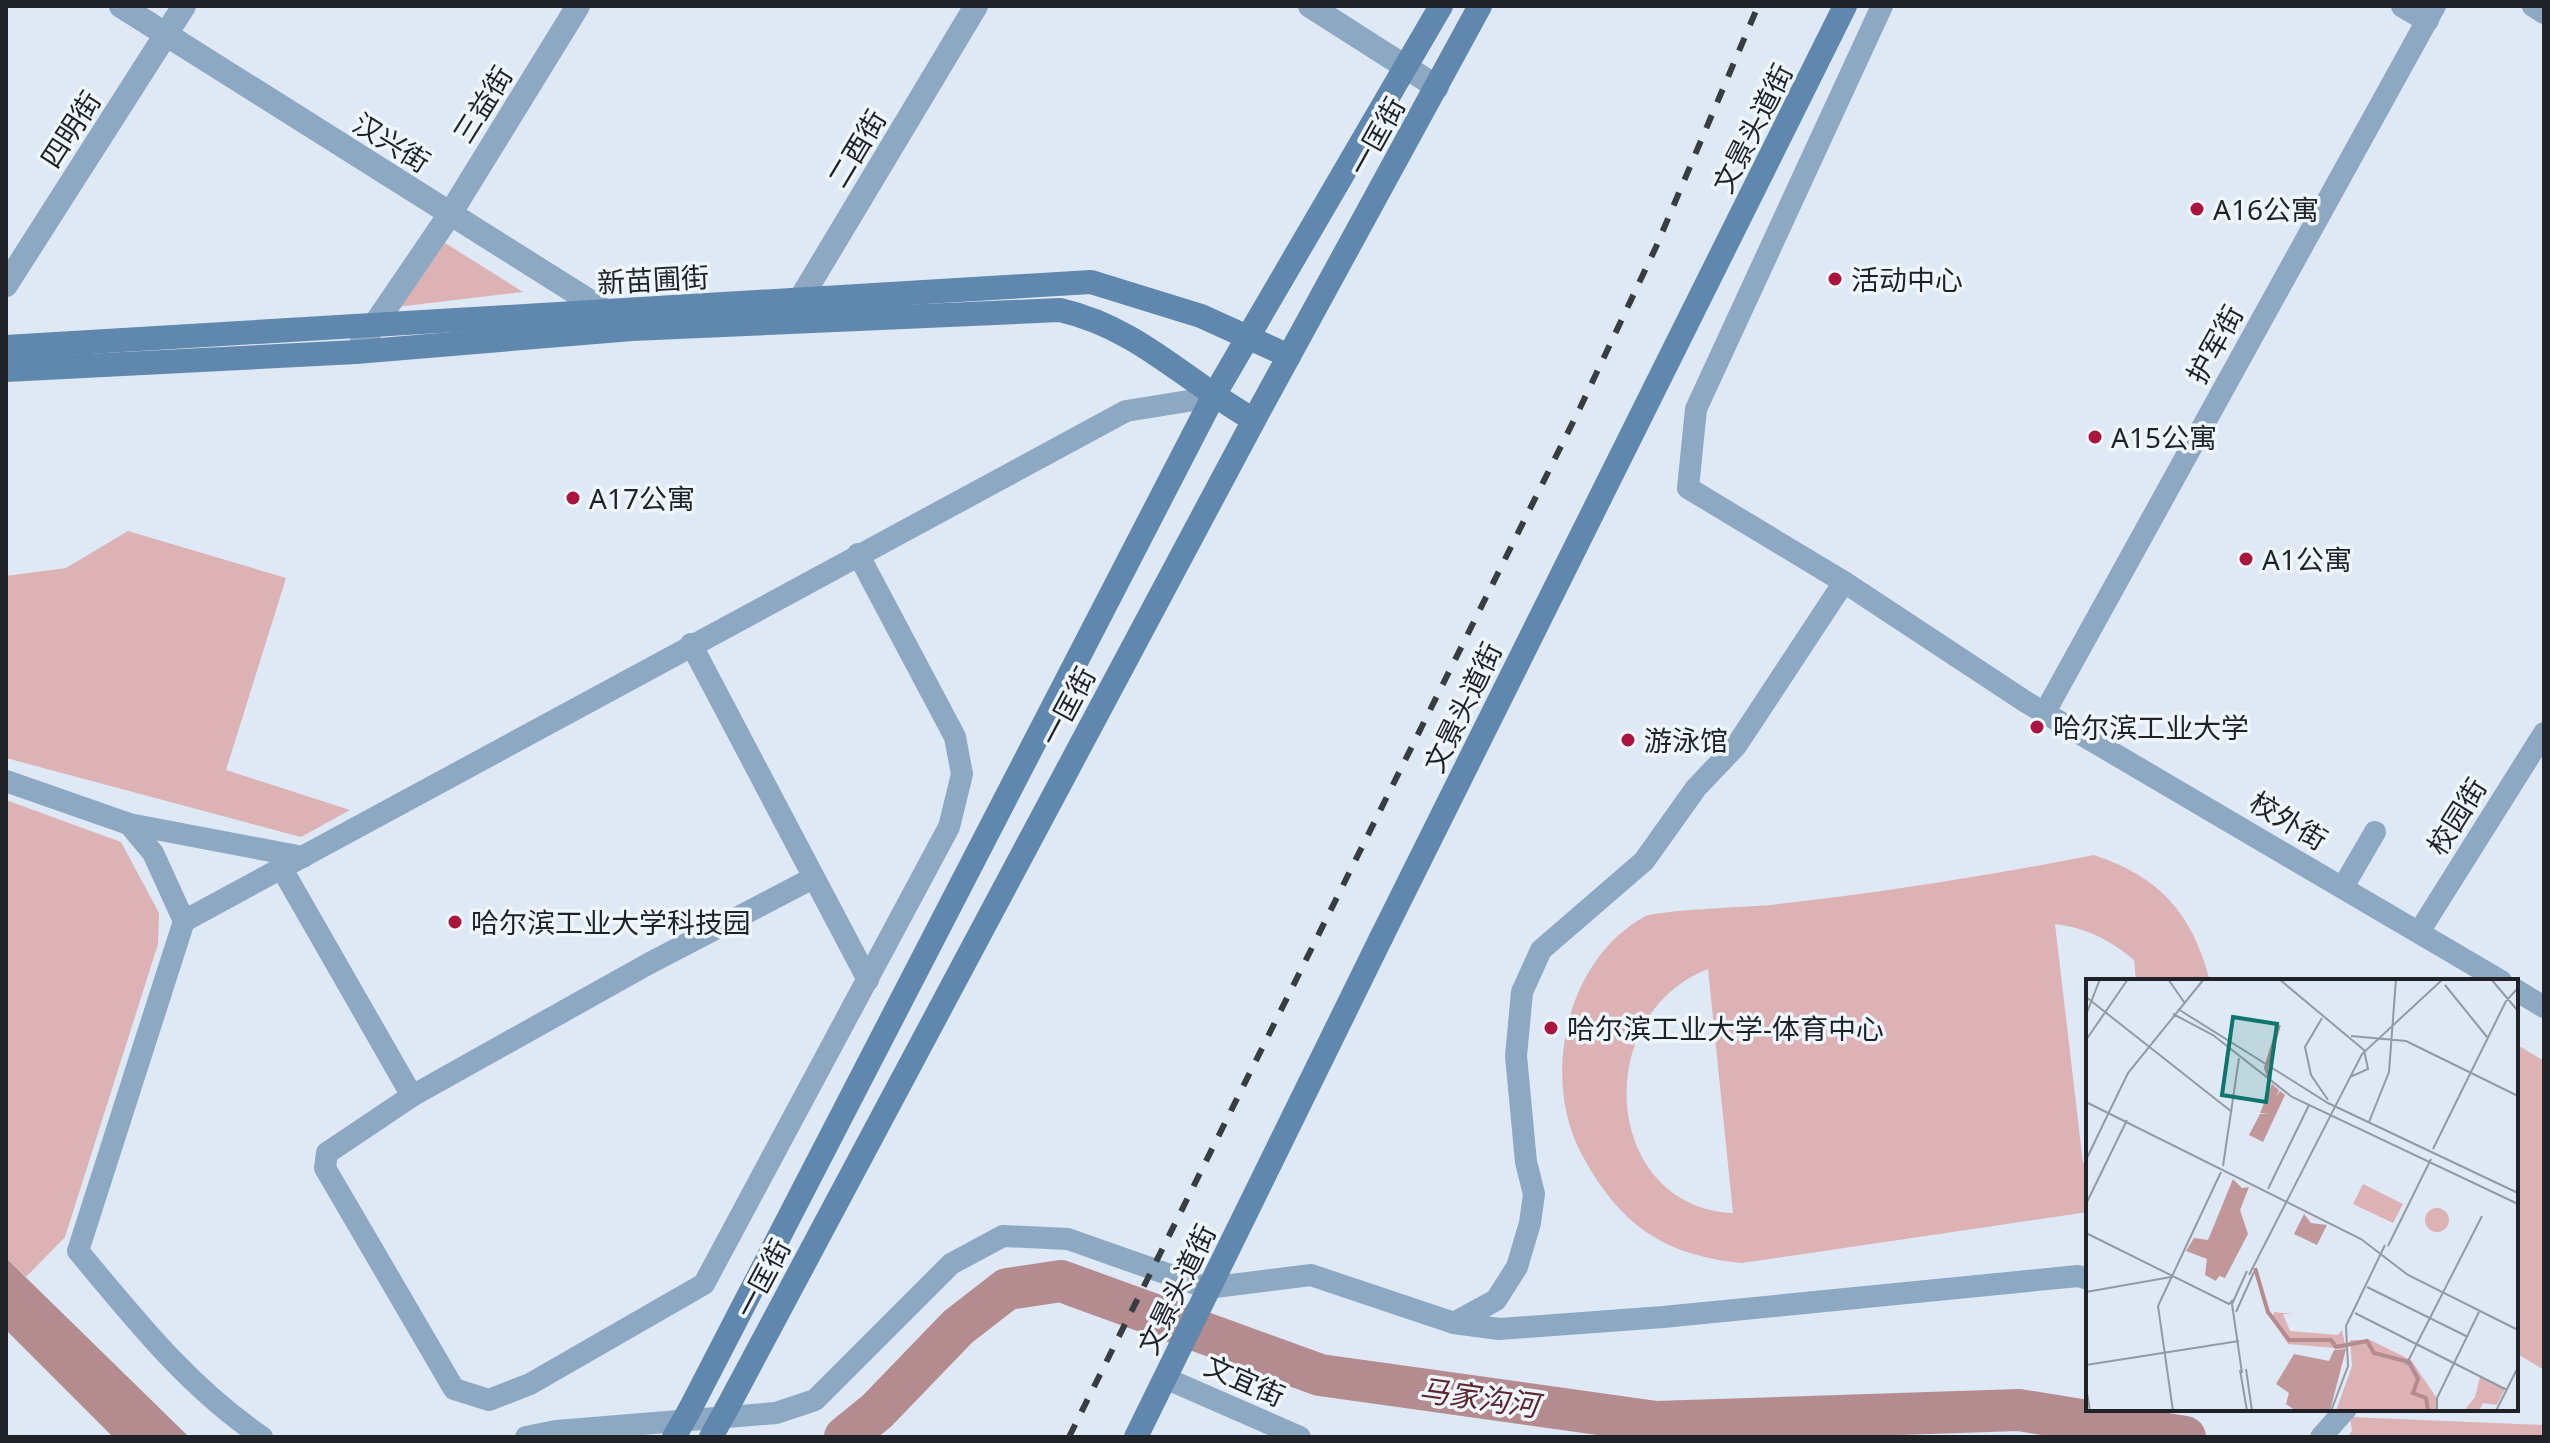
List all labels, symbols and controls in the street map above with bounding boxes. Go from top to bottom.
street label: 文景头道街 [1703,57,1801,199]
street label: 三益街 [444,58,520,150]
street label: 四明街 [31,83,109,175]
street label: 一匡街 [1339,90,1413,182]
street label: 二酉街 [818,102,894,194]
street label: 汉兴街 [346,104,438,180]
place label: A16公寓 [2213,190,2319,228]
marker: A16公寓 [2188,200,2206,218]
street label: 新苗圃街 [596,257,710,301]
place label: 活动中心 [1851,260,1963,298]
marker: 活动中心 [1826,270,1844,288]
street label: 护军街 [2177,298,2251,390]
place label: A15公寓 [2111,418,2217,456]
marker: A15公寓 [2086,428,2104,446]
place label: A17公寓 [589,479,695,517]
marker: A17公寓 [564,489,582,507]
place label: A1公寓 [2262,540,2352,578]
marker: A1公寓 [2237,550,2255,568]
street label: 文景头道街 [1414,636,1510,778]
street label: 一匡街 [1031,660,1103,752]
place label: 哈尔滨工业大学 [2053,708,2249,746]
marker: 哈尔滨工业大学 [2028,718,2046,736]
place label: 游泳馆 [1644,721,1728,759]
marker: 游泳馆 [1619,731,1637,749]
street label: 校园街 [2418,770,2494,862]
street label: 校外街 [2243,782,2335,858]
place label: 哈尔滨工业大学科技园 [471,903,751,941]
marker: 哈尔滨工业大学科技园 [446,913,464,931]
inset map [2086,979,2518,1411]
place label: 哈尔滨工业大学-体育中心 [1567,1009,1884,1047]
marker: 哈尔滨工业大学-体育中心 [1542,1019,1560,1037]
street label: 文景头道街 [1128,1218,1224,1360]
street label: 一匡街 [726,1232,798,1324]
street label: 文宜街 [1199,1346,1291,1414]
water label: 马家沟河 [1417,1368,1546,1426]

